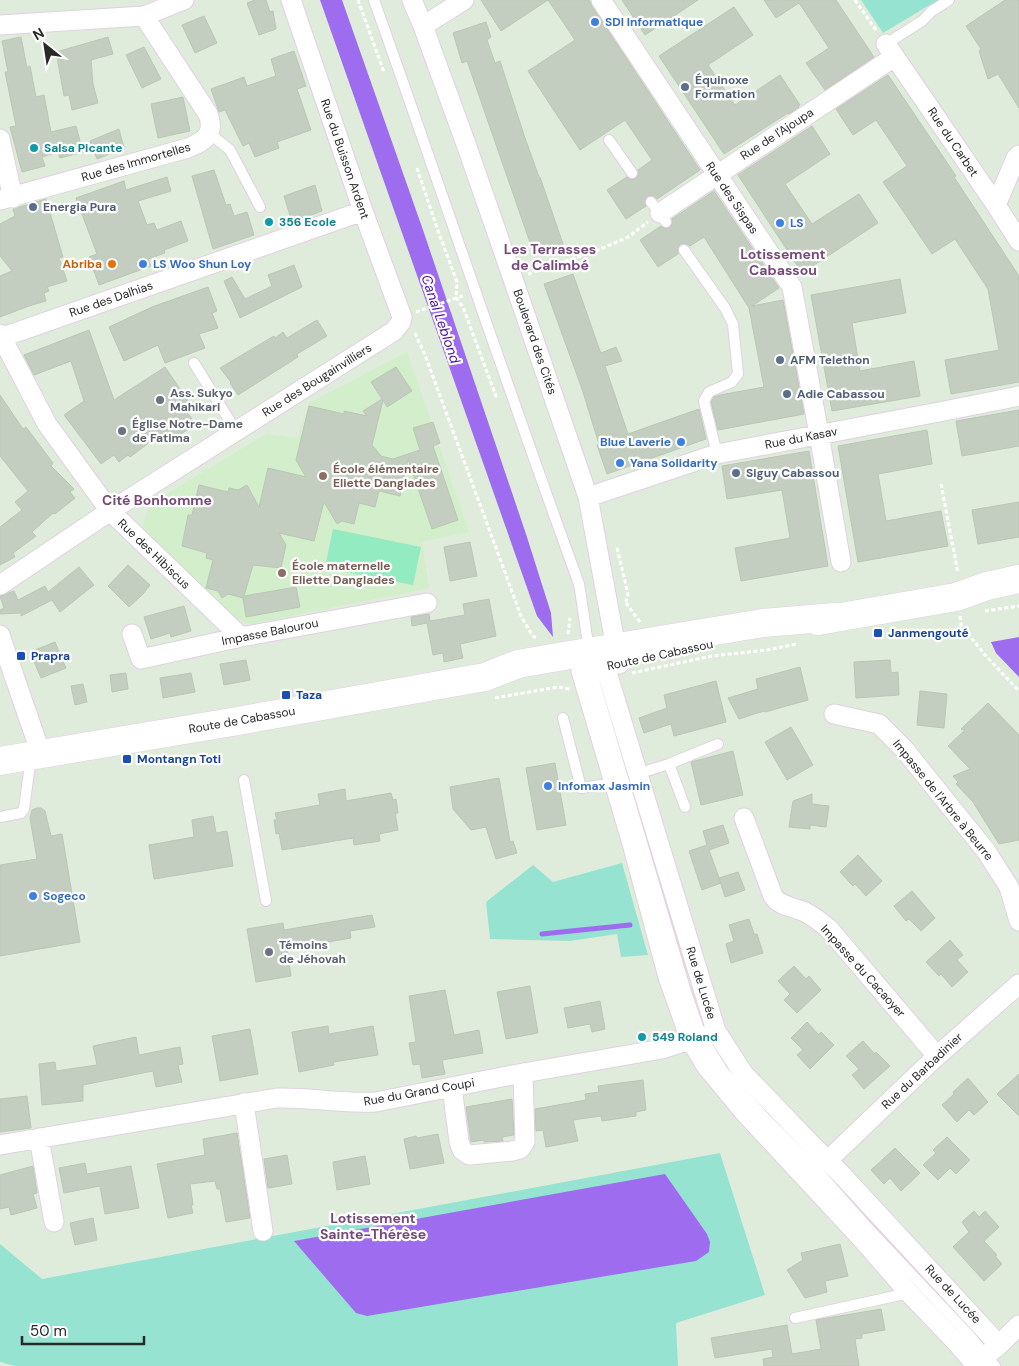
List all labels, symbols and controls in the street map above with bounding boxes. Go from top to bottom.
place label: SDI Informatique [605,14,703,30]
marker: SDI Informatique [589,16,601,28]
north arrow [20,20,70,70]
text: N [30,23,47,44]
place label: Équinoxe Formation [695,72,755,102]
marker: Équinoxe Formation [679,81,691,93]
street label: Rue du Buisson Ardent [317,97,373,221]
street label: Rue de l'Ajoupa [737,104,817,164]
street label: Rue du Carbet [924,104,982,180]
street label: Rue des Immortelles [80,139,192,185]
place label: Salsa Picante [44,140,122,156]
marker: Salsa Picante [28,142,40,154]
street label: Rue des Sispas [702,159,762,237]
place label: Energia Pura [43,199,116,215]
marker: Energia Pura [27,201,39,213]
place label: 356 Ecole [279,214,336,230]
place label: LS [790,215,804,231]
marker: 356 Ecole [263,216,275,228]
marker: LS [774,217,786,229]
district label: Les Terrasses de Calimbé [504,240,596,274]
district label: Lotissement Cabassou [740,245,826,279]
place label: Abriba [63,256,102,272]
place label: LS Woo Shun Loy [153,256,252,272]
marker: Abriba [106,258,118,270]
marker: LS Woo Shun Loy [137,258,149,270]
water label: Canal Leblond [417,272,465,366]
street label: Rue des Dalhias [67,277,155,321]
street label: Boulevard des Cités [509,287,561,397]
street label: Rue des Bougainvilliers [259,340,375,420]
place label: AFM Telethon [790,352,870,368]
marker: AFM Telethon [774,354,786,366]
place label: Ass. Sukyo Mahikari [170,385,233,415]
place label: Adie Cabassou [797,386,885,402]
marker: Adie Cabassou [781,388,793,400]
marker: Ass. Sukyo Mahikari [154,394,166,406]
place label: Église Notre-Dame de Fatima [132,416,243,446]
street label: Rue du Kasav [763,423,839,453]
marker: Église Notre-Dame de Fatima [116,425,128,437]
place label: Blue Laverie [600,434,671,450]
marker: Blue Laverie [675,436,687,448]
place label: Yana Solidarity [630,455,718,471]
marker: Yana Solidarity [614,457,626,469]
place label: École élémentaire Eliette Danglades [333,461,439,491]
place label: Siguy Cabassou [746,465,839,481]
marker: Siguy Cabassou [730,467,742,479]
marker: École élémentaire Eliette Danglades [317,470,329,482]
district label: Cité Bonhomme [102,491,212,509]
street label: Rue des Hibiscus [114,515,194,593]
place label: École maternelle Eliette Danglades [292,558,395,588]
marker: École maternelle Eliette Danglades [276,567,288,579]
street label: Impasse Balourou [220,615,320,649]
place label: Janmengouté [888,625,969,641]
marker: Janmengouté [872,627,884,639]
street label: Route de Cabassou [605,636,715,674]
place label: Prapra [31,648,70,664]
marker: Prapra [15,650,27,662]
place label: Taza [296,687,322,703]
marker: Taza [280,689,292,701]
street label: Route de Cabassou [187,703,297,737]
street label: Impasse de l'Arbre à Beurre [889,736,997,864]
place label: Montangn Toti [137,751,221,767]
marker: Montangn Toti [121,753,133,765]
place label: Infomax Jasmin [558,778,650,794]
marker: Infomax Jasmin [542,780,554,792]
place label: Sogeco [43,888,86,904]
marker: Sogeco [27,890,39,902]
street label: Impasse du Cacaoyer [817,921,909,1021]
place label: Témoins de Jéhovah [279,937,346,967]
street label: Rue de Lucée [682,945,720,1021]
marker: Témoins de Jéhovah [263,946,275,958]
place label: 549 Roland [652,1029,718,1045]
street label: Rue du Barbadinier [878,1029,966,1113]
marker: 549 Roland [636,1031,648,1043]
street label: Rue du Grand Coupi [362,1074,476,1110]
district label: Lotissement Sainte-Thérèse [320,1209,426,1243]
street label: Rue de Lucée [921,1261,985,1327]
scale bar [22,1314,145,1346]
text: 50 m [30,1321,67,1341]

